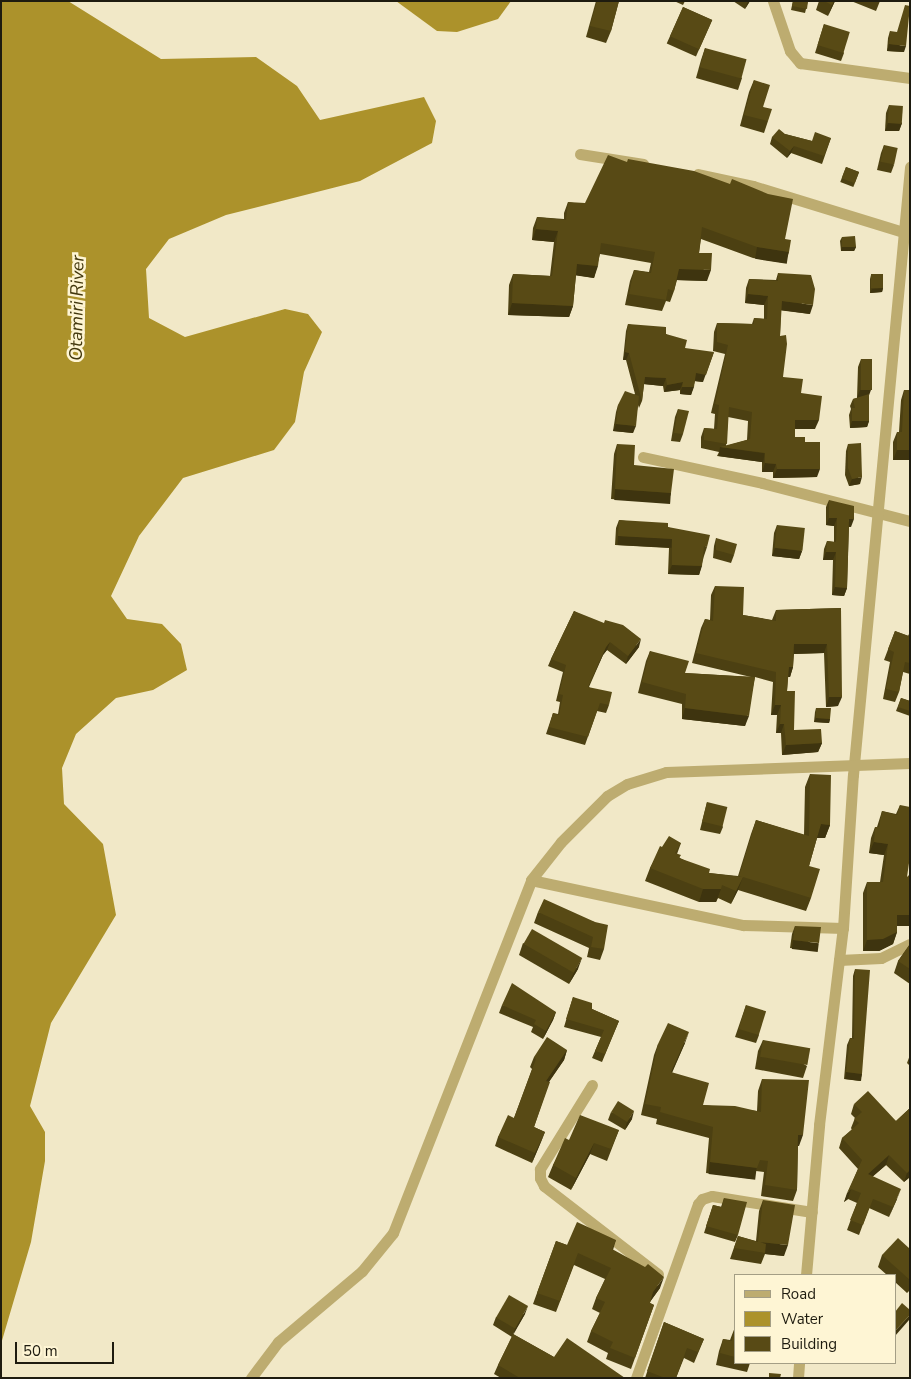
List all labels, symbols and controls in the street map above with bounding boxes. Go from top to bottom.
water label: Otamiri River [65,255,89,361]
legend [734,1274,896,1364]
text: Road [781,1284,816,1304]
text: Water [781,1309,823,1329]
scale bar [18,1332,116,1364]
text: Building [781,1334,837,1354]
text: 50 m [23,1341,58,1361]

